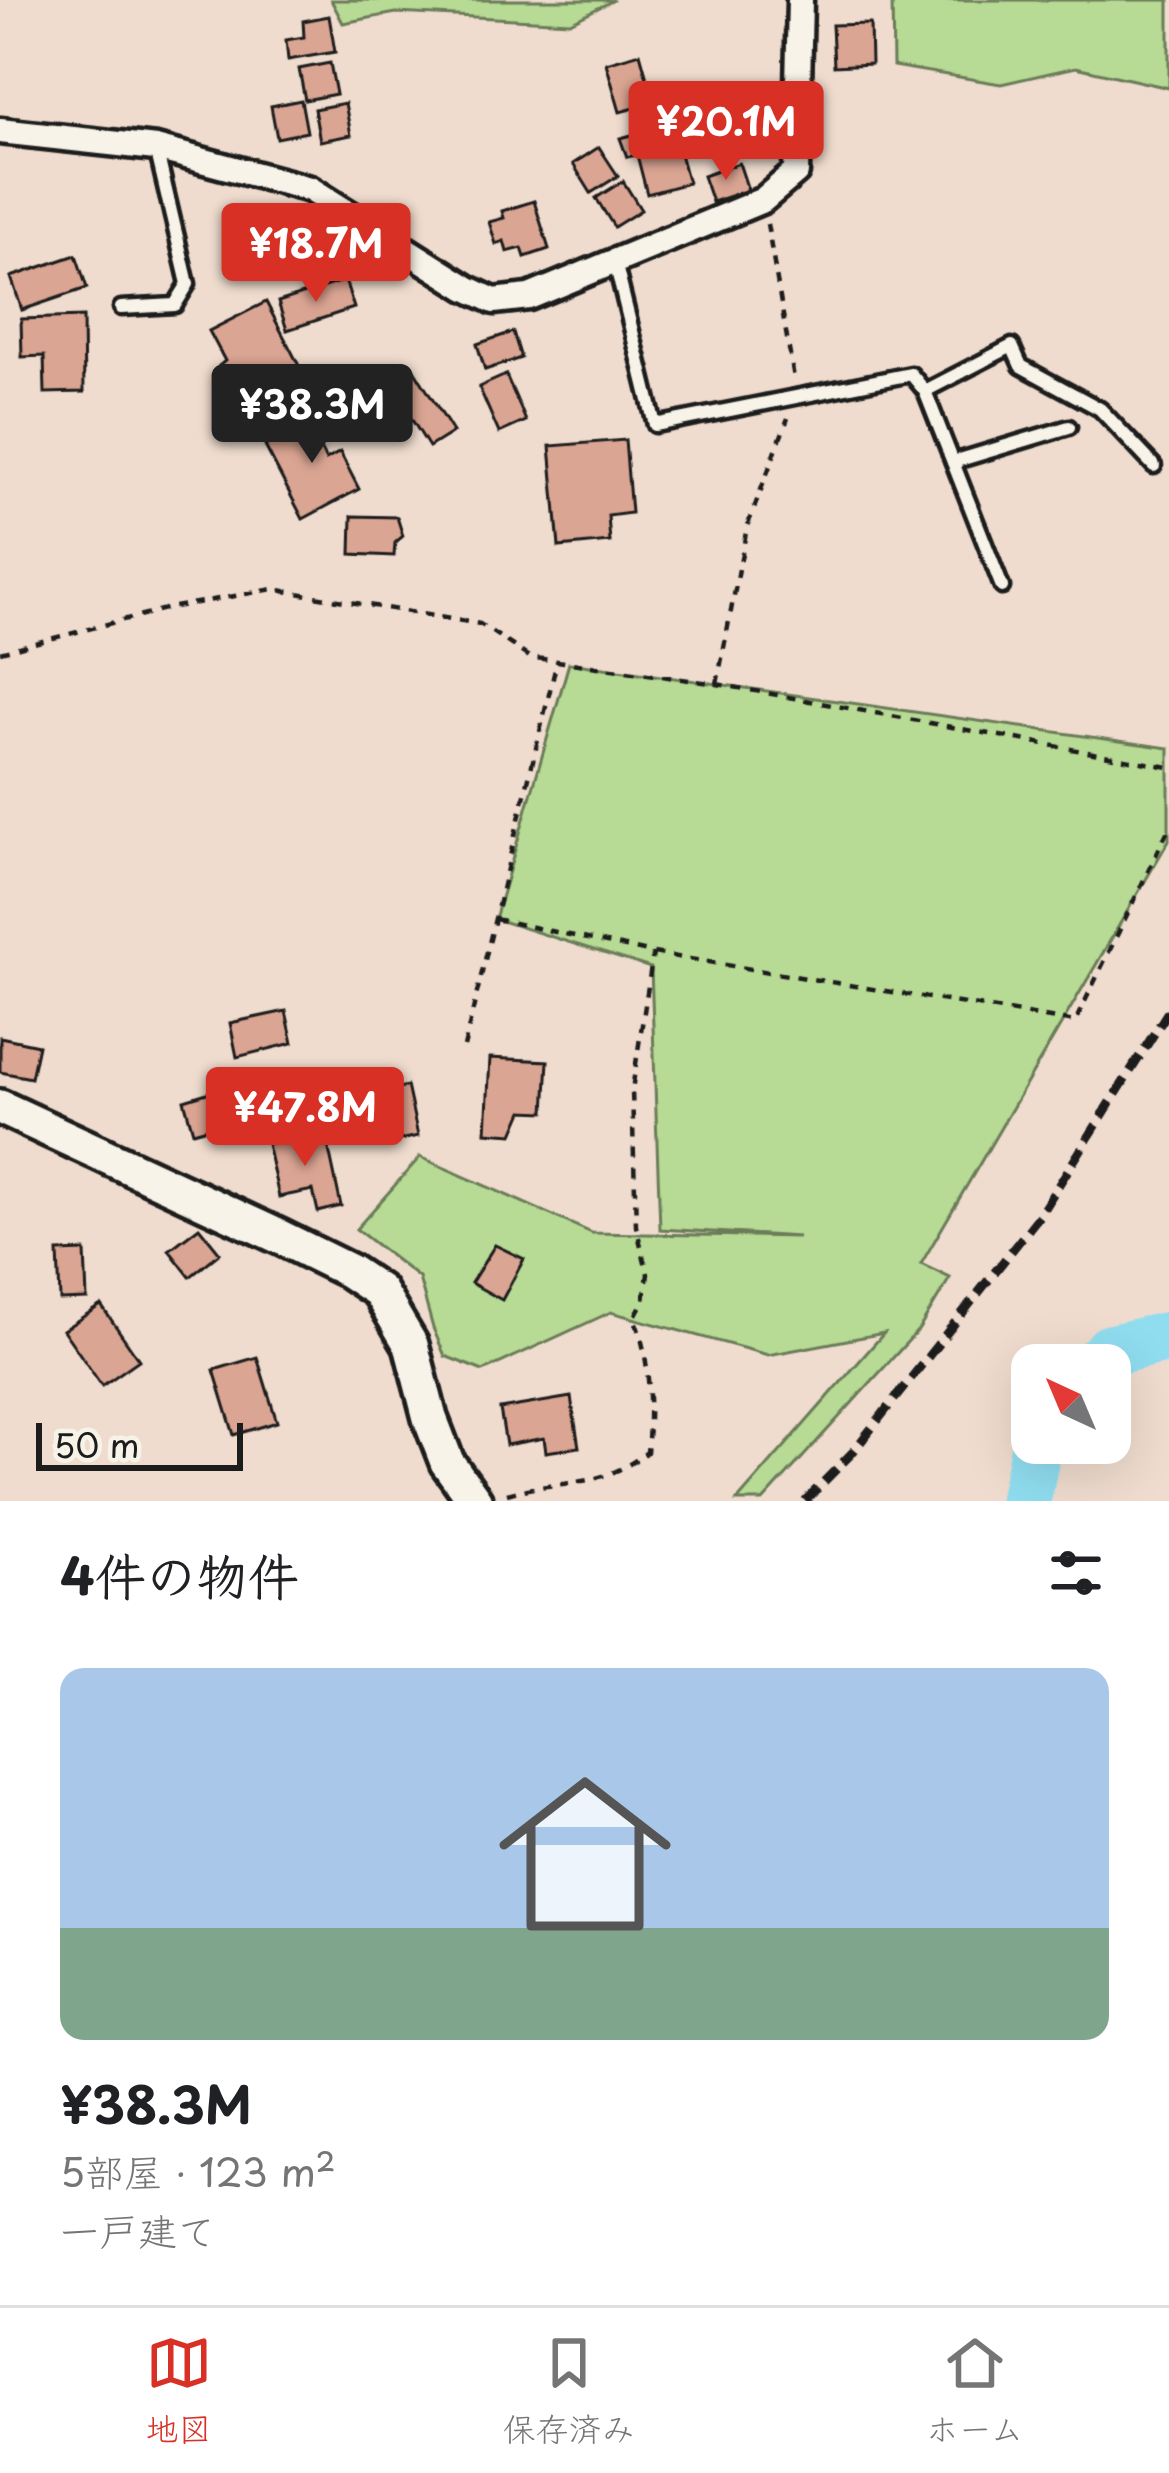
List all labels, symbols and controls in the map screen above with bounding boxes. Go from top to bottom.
pin: ¥20.1M [628,81,824,183]
text: ¥20.1M [656,90,796,149]
pin: ¥18.7M [218,203,414,305]
text: ¥18.7M [249,212,383,271]
pin: ¥38.3M [214,364,410,466]
text: ¥38.3M [239,373,385,432]
pin: ¥47.8M [207,1067,403,1169]
text: ¥47.8M [233,1076,377,1135]
north arrow [1011,1344,1131,1464]
map controls [1011,1344,1131,1464]
scale bar [36,1417,243,1470]
text: 50 m [54,1419,140,1469]
text: 4件の物件 [60,1535,299,1612]
icon: filters [1043,1540,1109,1606]
icon: home [477,1746,693,1962]
text: ¥38.3M [60,2064,252,2141]
text: 5部屋 · 123 m² [60,2141,336,2200]
text: 一戸建て [60,2200,216,2259]
tab: 地図 [146,2330,212,2452]
tab: 保存済み [503,2330,635,2452]
tab: ホーム [926,2330,1023,2452]

